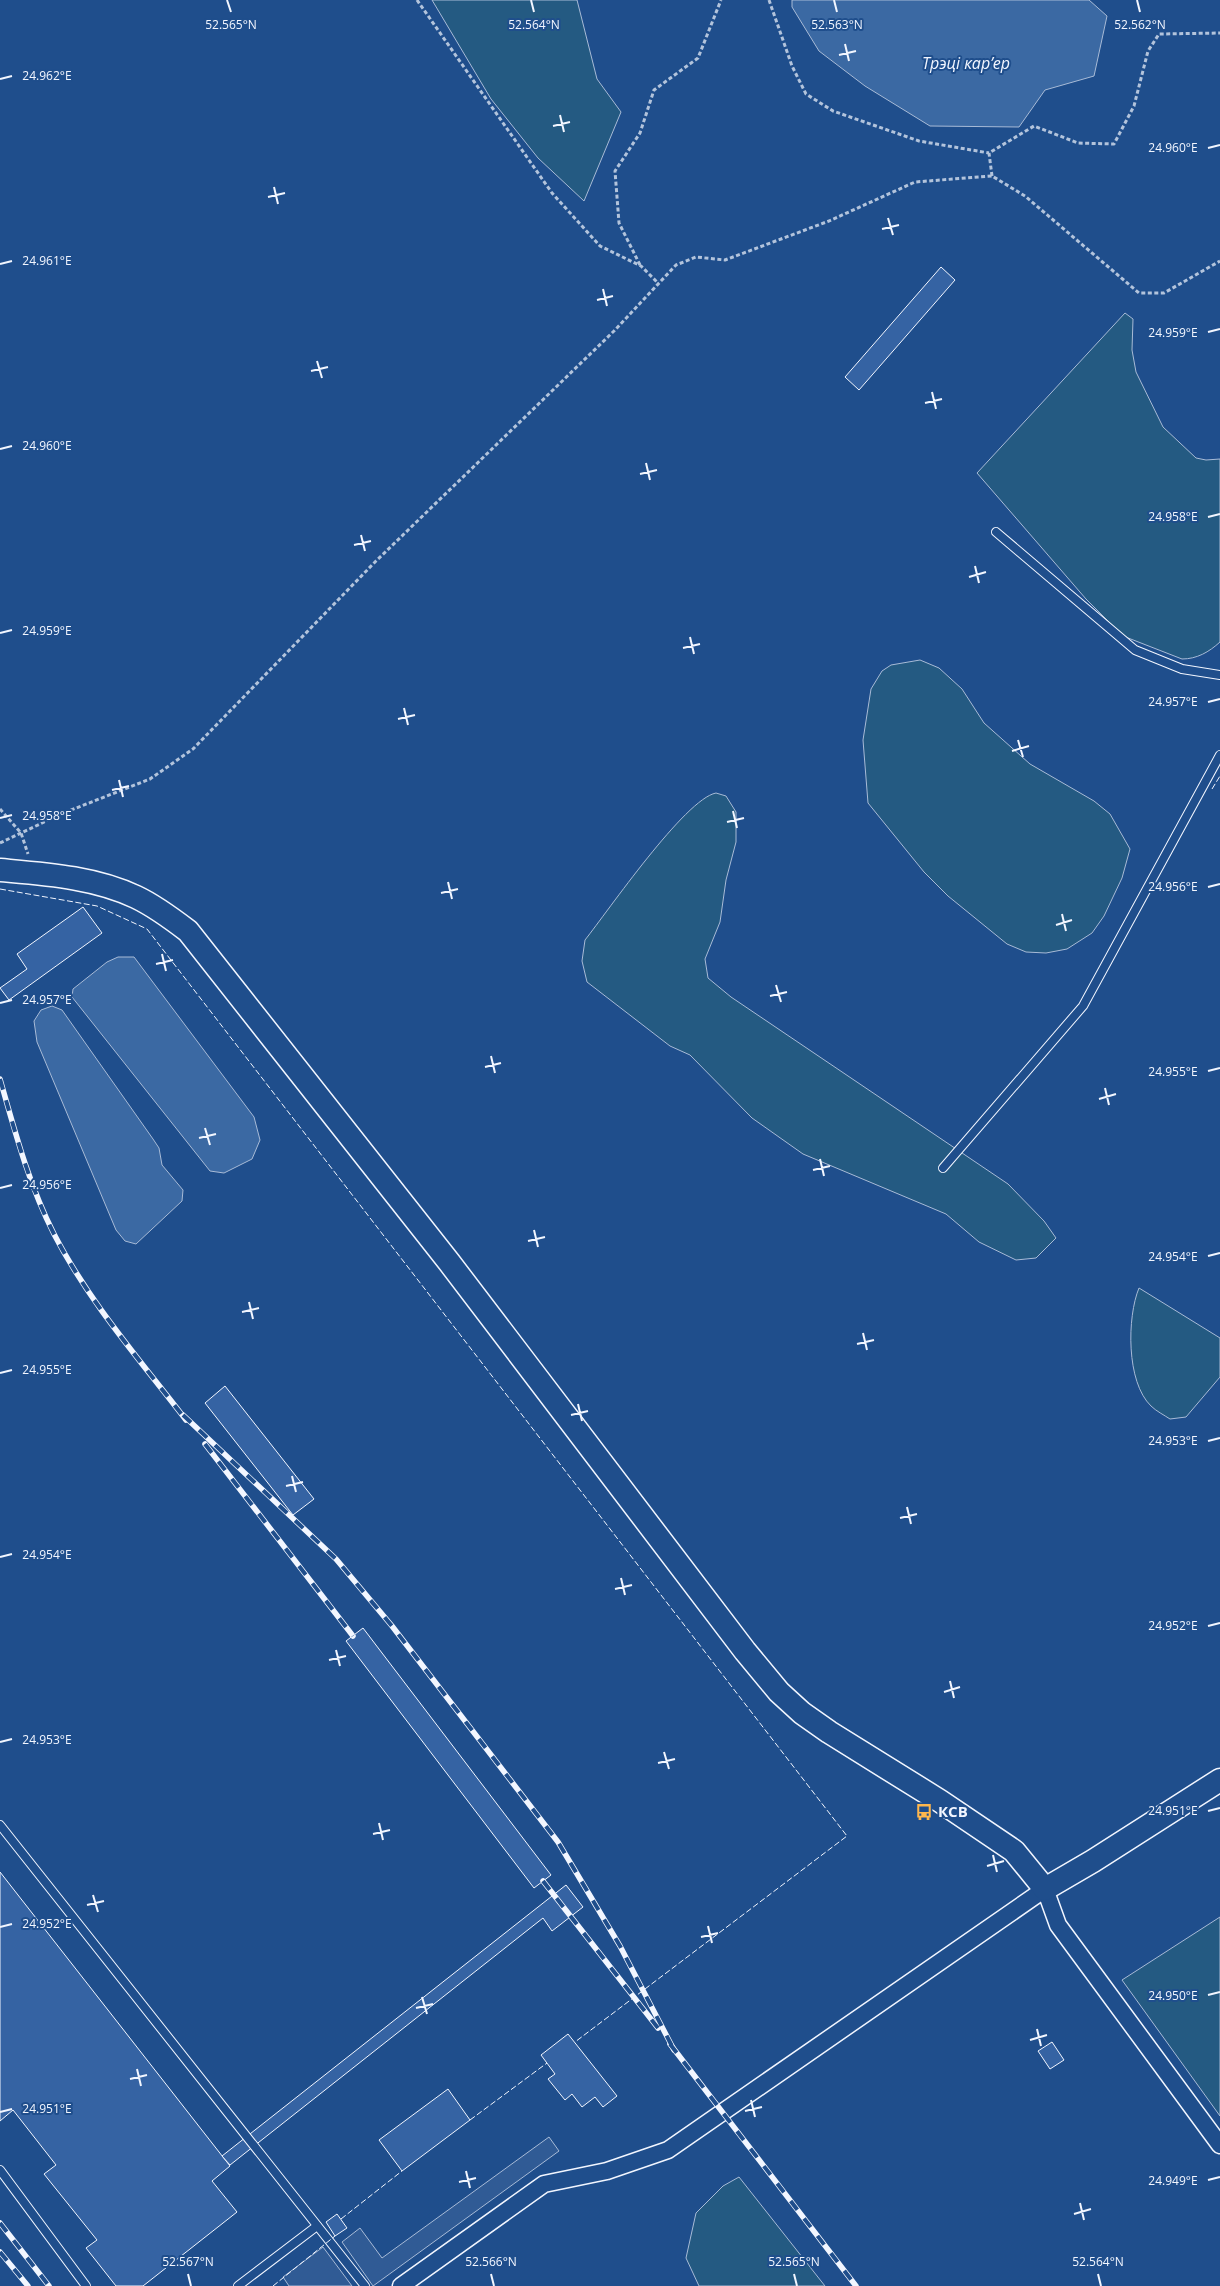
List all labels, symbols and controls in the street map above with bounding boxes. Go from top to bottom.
text: 52.565°N [205,16,257,33]
text: 52.564°N [508,16,560,33]
text: 52.563°N [811,16,863,33]
text: 52.562°N [1114,16,1166,33]
water label: Трэці карʼер [922,52,1010,74]
text: 24.962°E [22,67,72,84]
text: 24.960°E [1148,139,1198,156]
text: 24.961°E [22,252,72,269]
text: 24.959°E [1148,324,1198,341]
text: 24.960°E [22,437,72,454]
text: 24.958°E [1148,508,1198,525]
text: 24.959°E [22,622,72,639]
text: 24.957°E [1148,693,1198,710]
text: 24.958°E [22,807,72,824]
text: 24.956°E [1148,878,1198,895]
text: 24.957°E [22,991,72,1008]
text: 24.955°E [1148,1063,1198,1080]
text: 24.956°E [22,1176,72,1193]
text: 24.954°E [1148,1248,1198,1265]
text: 24.955°E [22,1361,72,1378]
text: 24.953°E [1148,1432,1198,1449]
text: 24.954°E [22,1546,72,1563]
text: 24.952°E [1148,1617,1198,1634]
text: 24.953°E [22,1731,72,1748]
place label: КСВ [938,1801,968,1821]
bus stop icon: КСВ [914,1802,934,1822]
text: 24.951°E [1148,1802,1198,1819]
text: 24.952°E [22,1915,72,1932]
text: 24.950°E [1148,1987,1198,2004]
text: 24.951°E [22,2100,72,2117]
text: 24.949°E [1148,2172,1198,2189]
text: 52.567°N [162,2253,214,2270]
text: 52.566°N [465,2253,517,2270]
text: 52.565°N [768,2253,820,2270]
text: 52.564°N [1072,2253,1124,2270]

